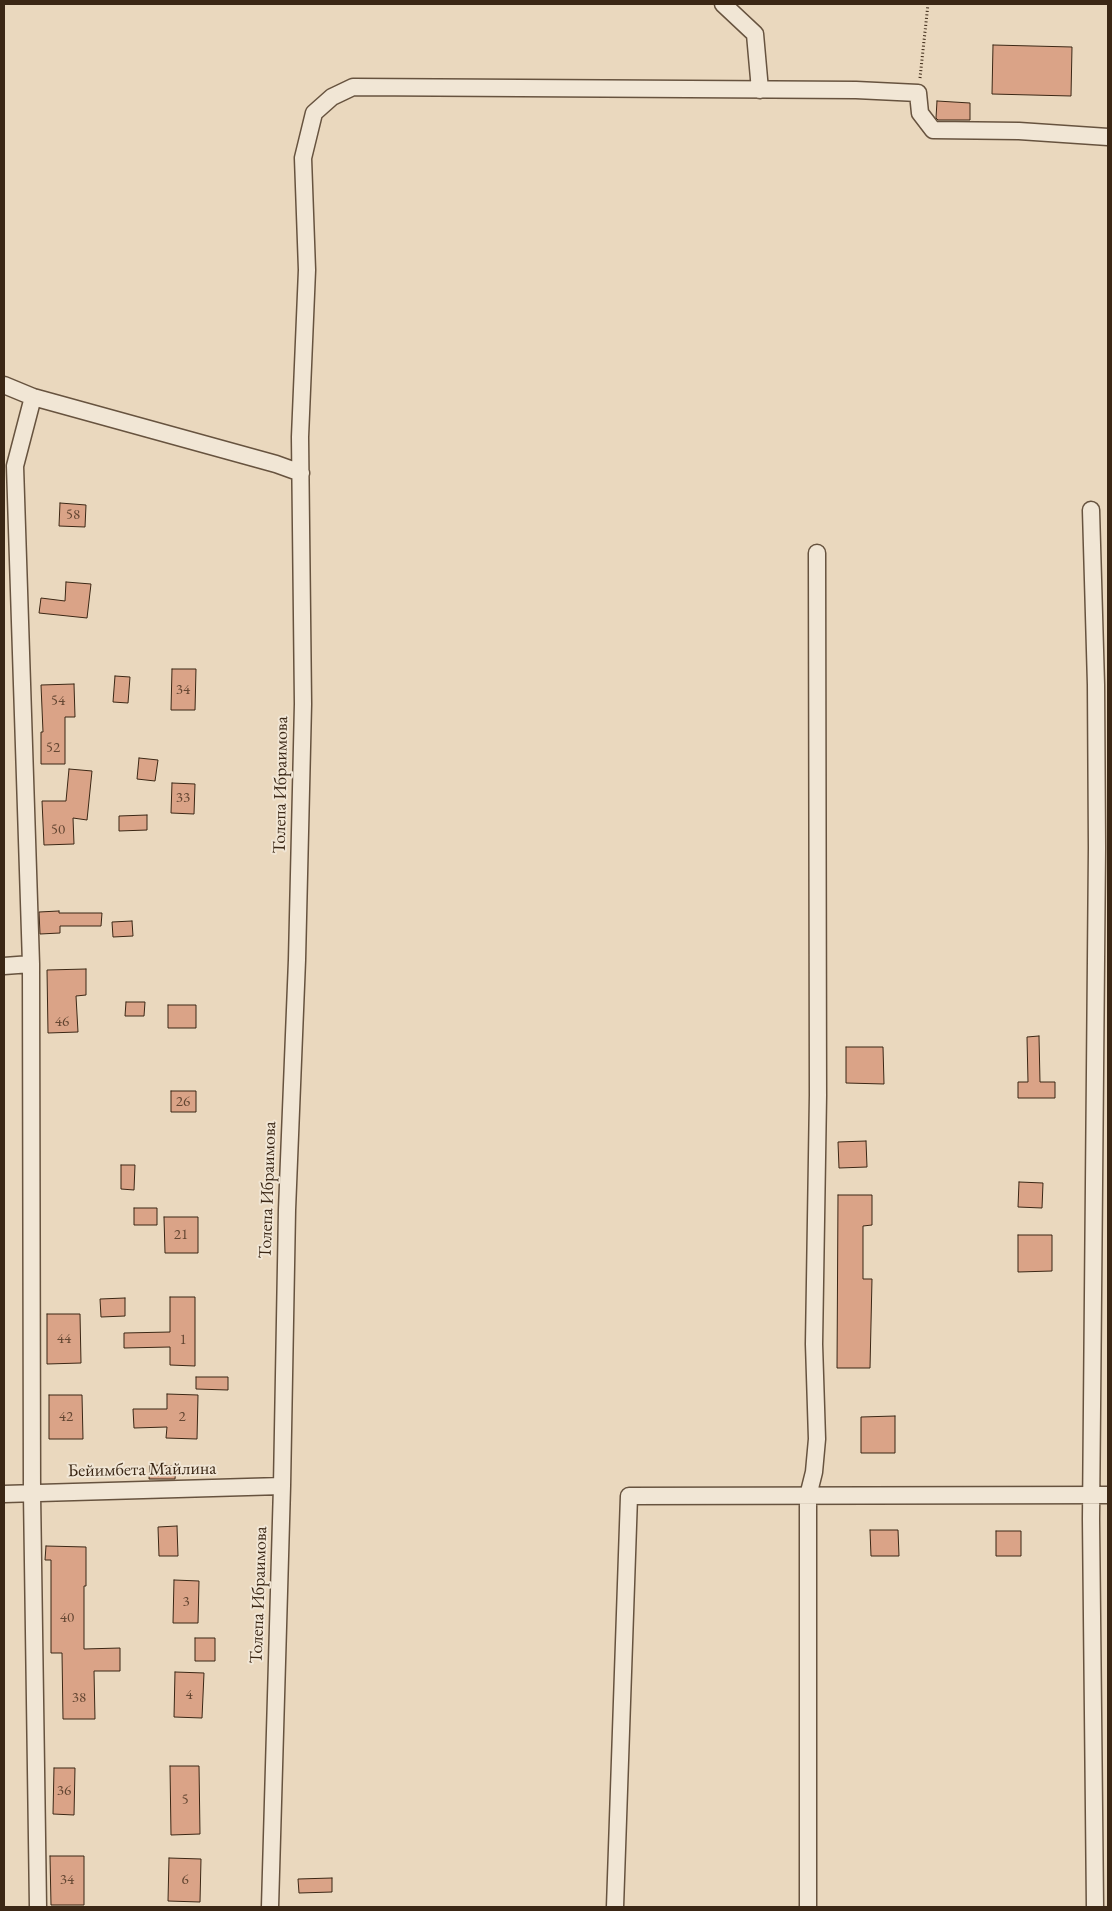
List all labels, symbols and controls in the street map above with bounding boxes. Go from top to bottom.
house number: 58 [66,506,80,524]
house number: 34 [176,681,190,699]
house number: 54 [51,692,65,710]
street label: Толепа Ибраимова [269,716,293,854]
house number: 52 [46,739,60,757]
house number: 33 [176,789,190,807]
house number: 50 [51,821,65,839]
house number: 46 [55,1013,69,1031]
house number: 26 [176,1093,190,1111]
street label: Толепа Ибраимова [255,1121,281,1259]
house number: 21 [174,1226,188,1244]
house number: 44 [57,1330,71,1348]
house number: 1 [179,1331,187,1349]
house number: 42 [59,1408,73,1426]
house number: 2 [178,1408,186,1426]
street label: Бейимбета Майлина [67,1458,217,1482]
street label: Толепа Ибраимова [246,1526,272,1664]
house number: 3 [182,1593,190,1611]
house number: 40 [60,1609,74,1627]
house number: 4 [185,1686,193,1704]
house number: 38 [72,1689,86,1707]
house number: 36 [57,1782,71,1800]
house number: 5 [181,1791,189,1809]
house number: 34 [60,1871,74,1889]
house number: 6 [181,1871,189,1889]

